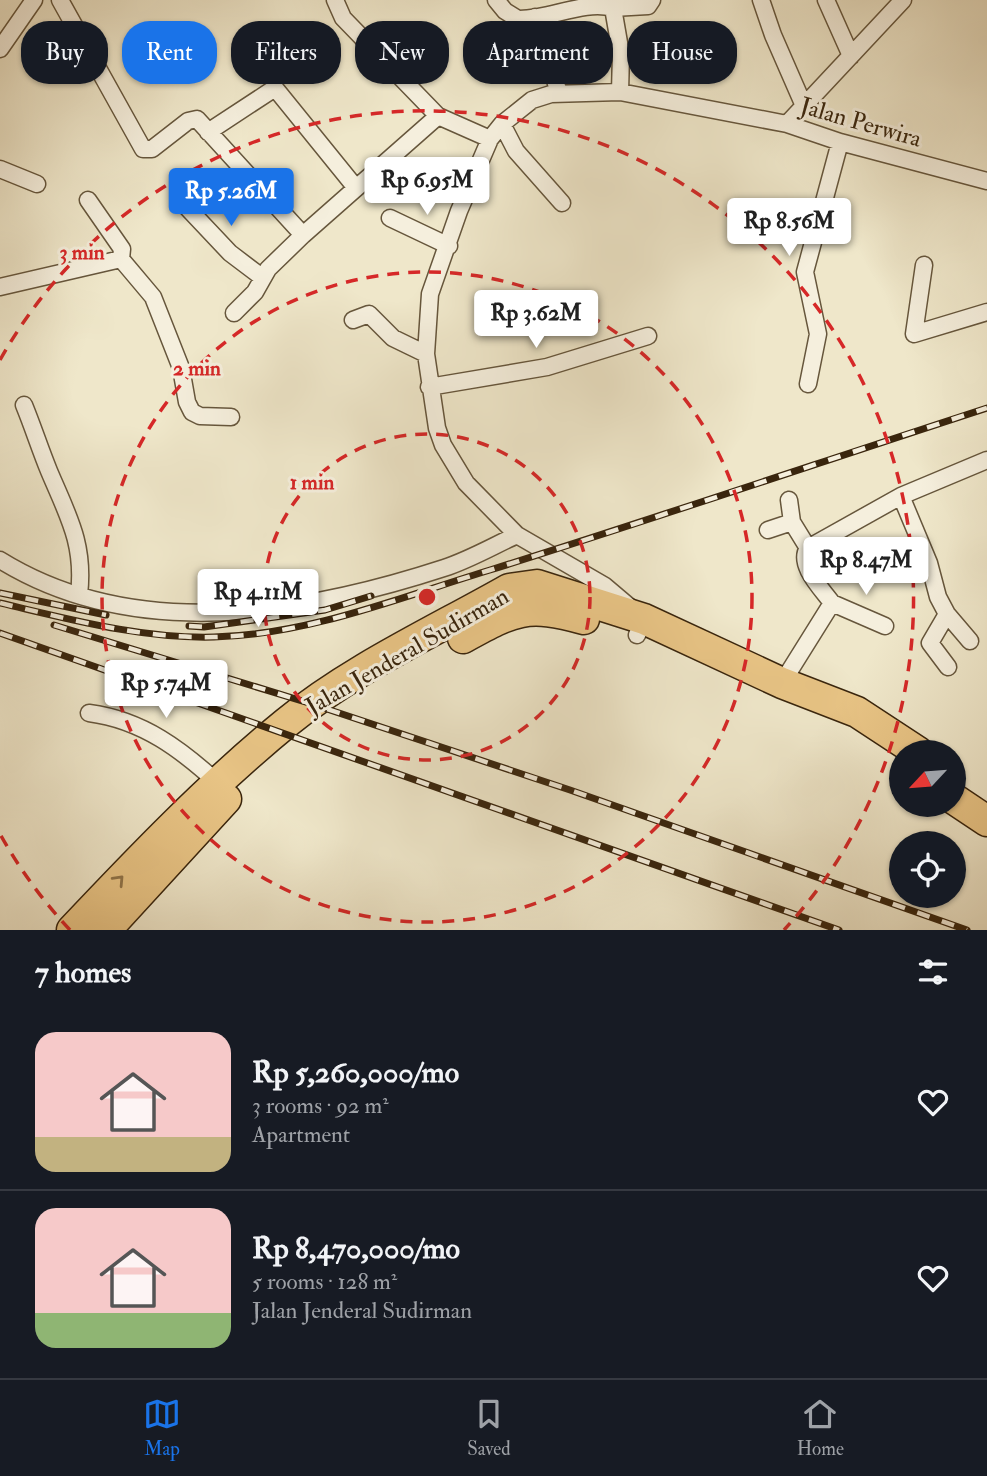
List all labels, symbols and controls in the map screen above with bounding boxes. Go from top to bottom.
chip: Buy [21,21,108,84]
chip: Rent [122,21,217,84]
chip: Filters [231,21,341,84]
chip: New [355,21,449,84]
chip: Apartment [463,21,613,84]
chip: House [627,21,737,84]
street label: Jalan Perwira [796,90,926,155]
pin: Rp 6.95M [355,158,499,217]
text: Rp 6.95M [380,165,474,194]
pin: Rp 5.26M [159,168,303,228]
text: Rp 5.26M [185,176,277,205]
pin: Rp 8.56M [717,198,861,258]
text: Rp 8.56M [743,206,835,235]
text: 3 min [59,239,105,266]
pin: Rp 3.62M [464,290,608,350]
text: Rp 3.62M [490,298,582,327]
text: 2 min [173,355,221,382]
text: 1 min [290,469,334,496]
pin: Rp 8.47M [794,538,938,597]
text: Rp 8.47M [819,545,913,574]
pin: Rp 4.11M [186,570,330,629]
text: Rp 4.11M [214,577,302,606]
street label: Jalan Jenderal Sudirman [299,581,514,723]
centre of rings [415,585,439,609]
pin: Rp 5.74M [94,660,238,720]
text: Rp 5.74M [121,668,211,697]
north arrow [889,740,966,817]
map controls [889,740,966,908]
button: locate [889,831,966,908]
one-way arrow [110,875,123,888]
icon: filters [914,953,952,991]
text: 7 homes [35,954,131,991]
text: Rp 5,260,000/mo [252,1054,459,1091]
icon: home [91,1060,175,1144]
icon: heart [914,1083,952,1121]
text: 3 rooms · 92 m² [252,1091,389,1120]
text: Apartment [252,1120,350,1149]
text: Rp 8,470,000/mo [252,1230,460,1267]
icon: home [91,1236,175,1320]
icon: heart [914,1259,952,1297]
text: 5 rooms · 128 m² [252,1267,397,1296]
text: Jalan Jenderal Sudirman [252,1296,472,1325]
tab: Map [143,1395,181,1461]
tab: Saved [467,1395,511,1461]
tab: Home [797,1395,844,1461]

